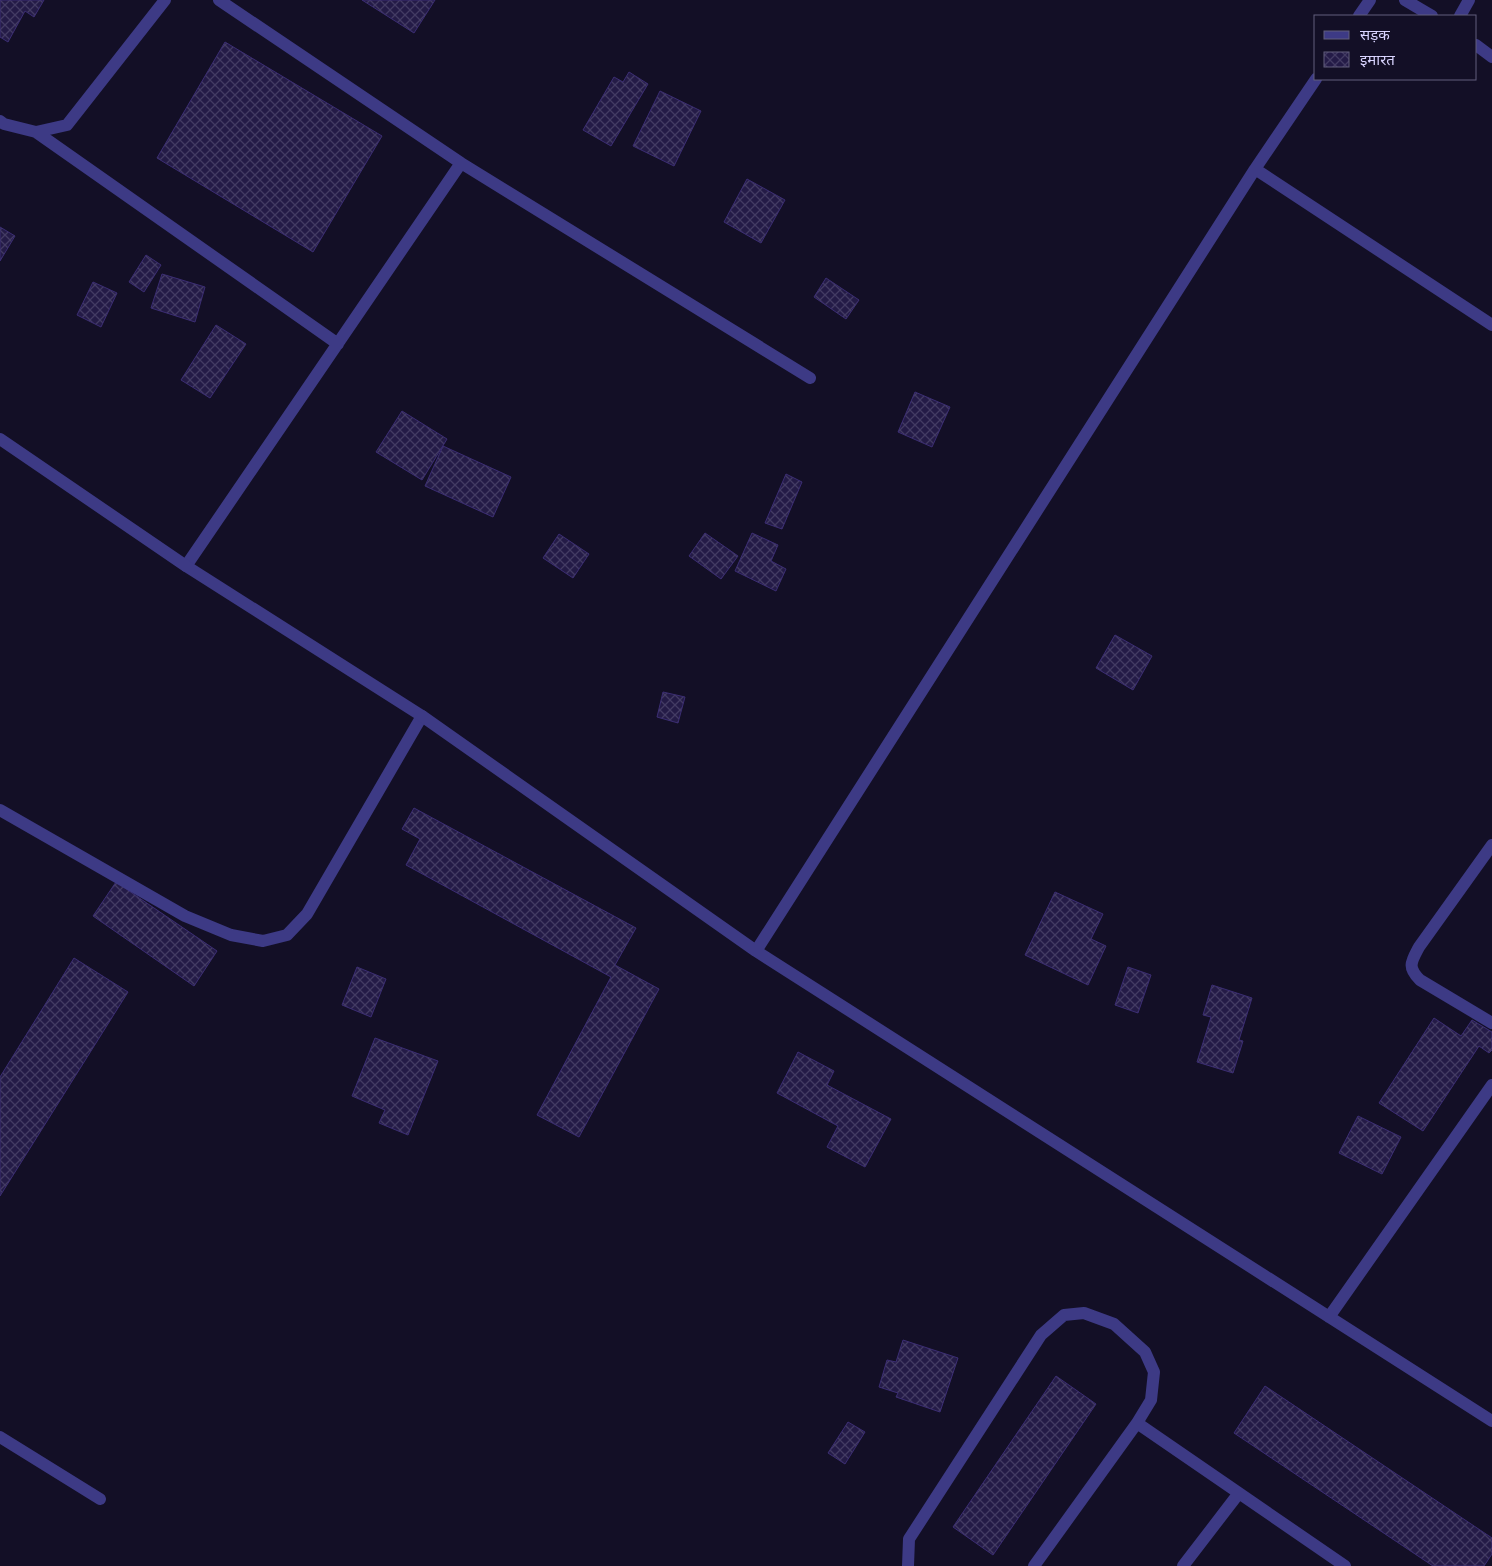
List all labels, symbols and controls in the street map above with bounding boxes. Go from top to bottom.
legend [1314,15,1477,80]
text: सड़क [1360,27,1390,46]
text: इमारत [1360,52,1395,71]

